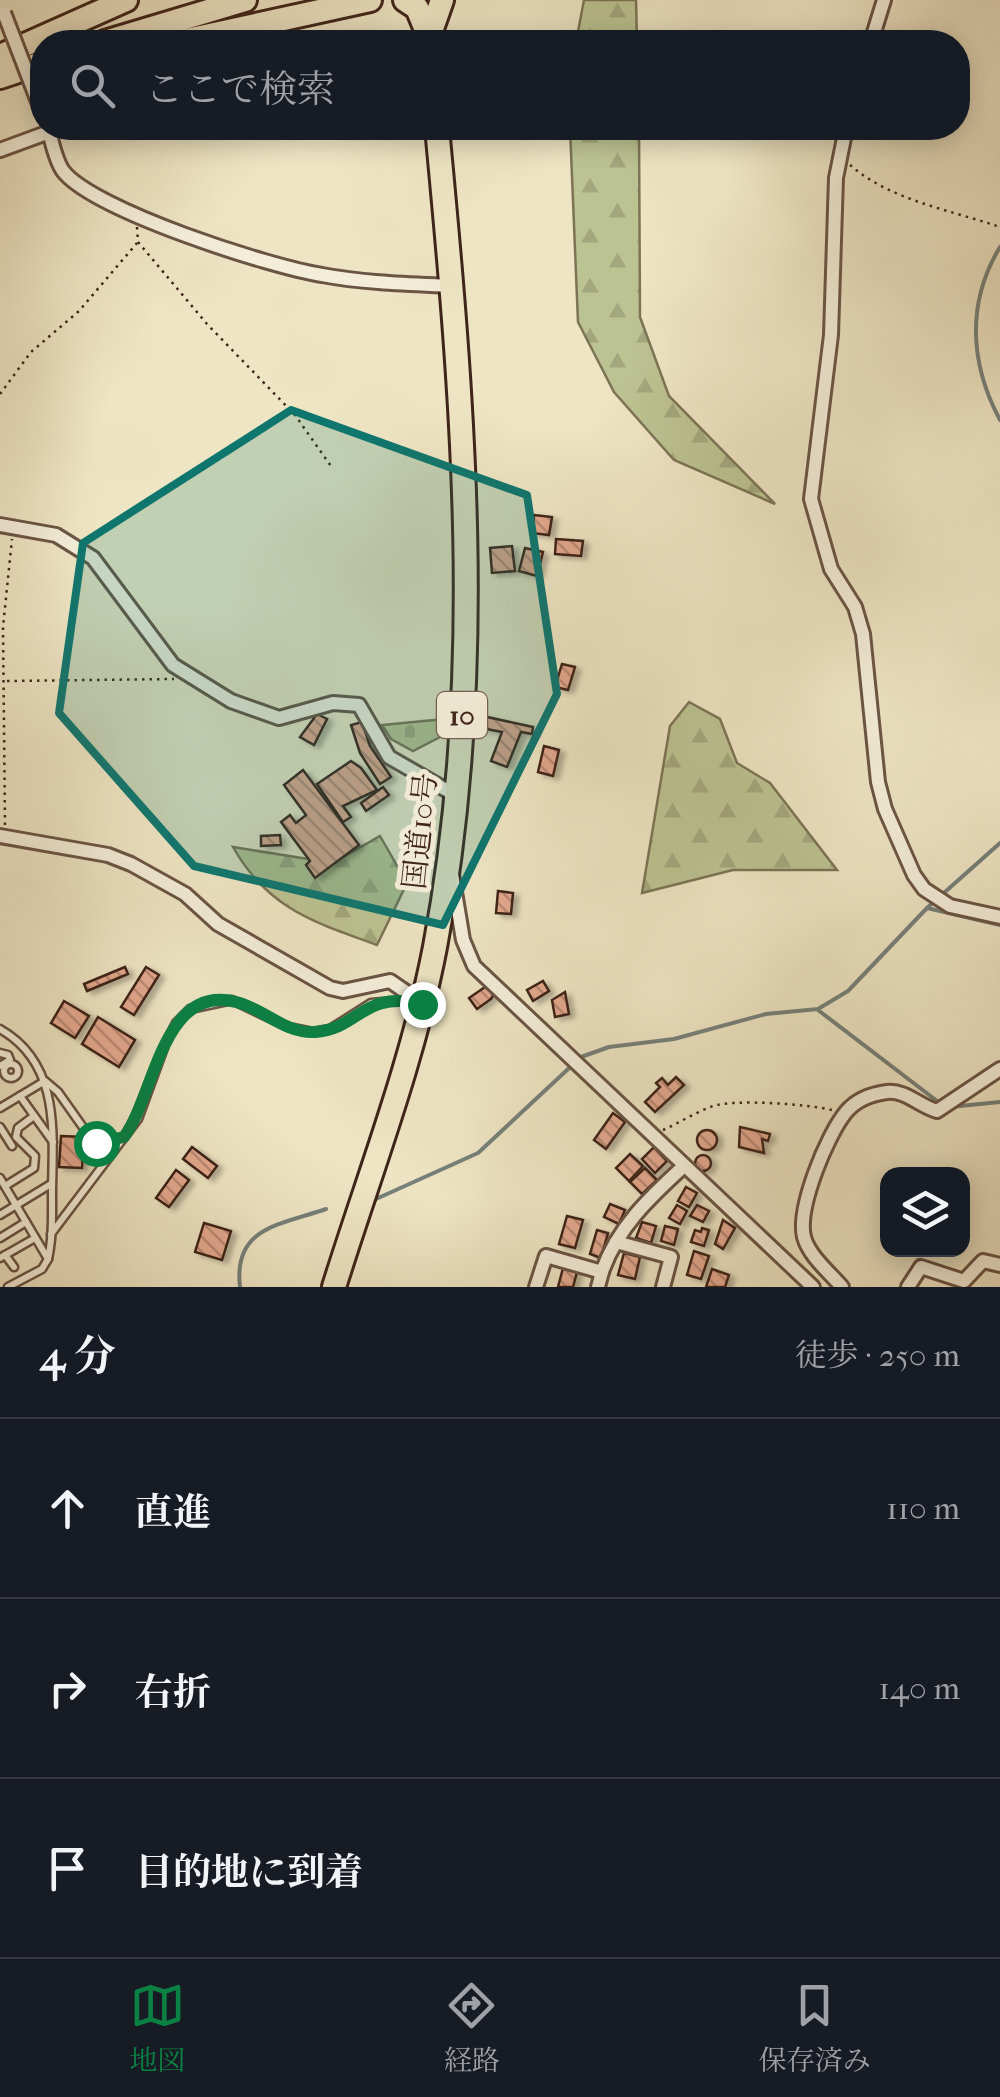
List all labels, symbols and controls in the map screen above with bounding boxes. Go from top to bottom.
search box [30,30,970,140]
icon: search [65,58,120,113]
text: ここで検索 [145,67,335,112]
road number: 10 [437,692,487,738]
street label: 国道10号 [397,771,444,891]
route end [400,982,446,1028]
route start [74,1121,120,1167]
map controls [880,1167,970,1257]
button: layers [880,1167,970,1257]
text: 4 分 [40,1332,116,1381]
text: 徒歩 · 250 m [795,1337,960,1374]
icon: ahead [40,1481,95,1536]
text: 直進 [135,1490,211,1535]
text: 110 m [886,1490,960,1527]
icon: right [40,1661,95,1716]
text: 右折 [135,1670,211,1715]
text: 140 m [879,1670,960,1707]
icon: arrive [40,1841,95,1896]
text: 目的地に到着 [135,1850,363,1895]
tab: 地図 [129,1978,185,2078]
tab: 経路 [444,1978,500,2078]
tab: 保存済み [759,1978,871,2078]

